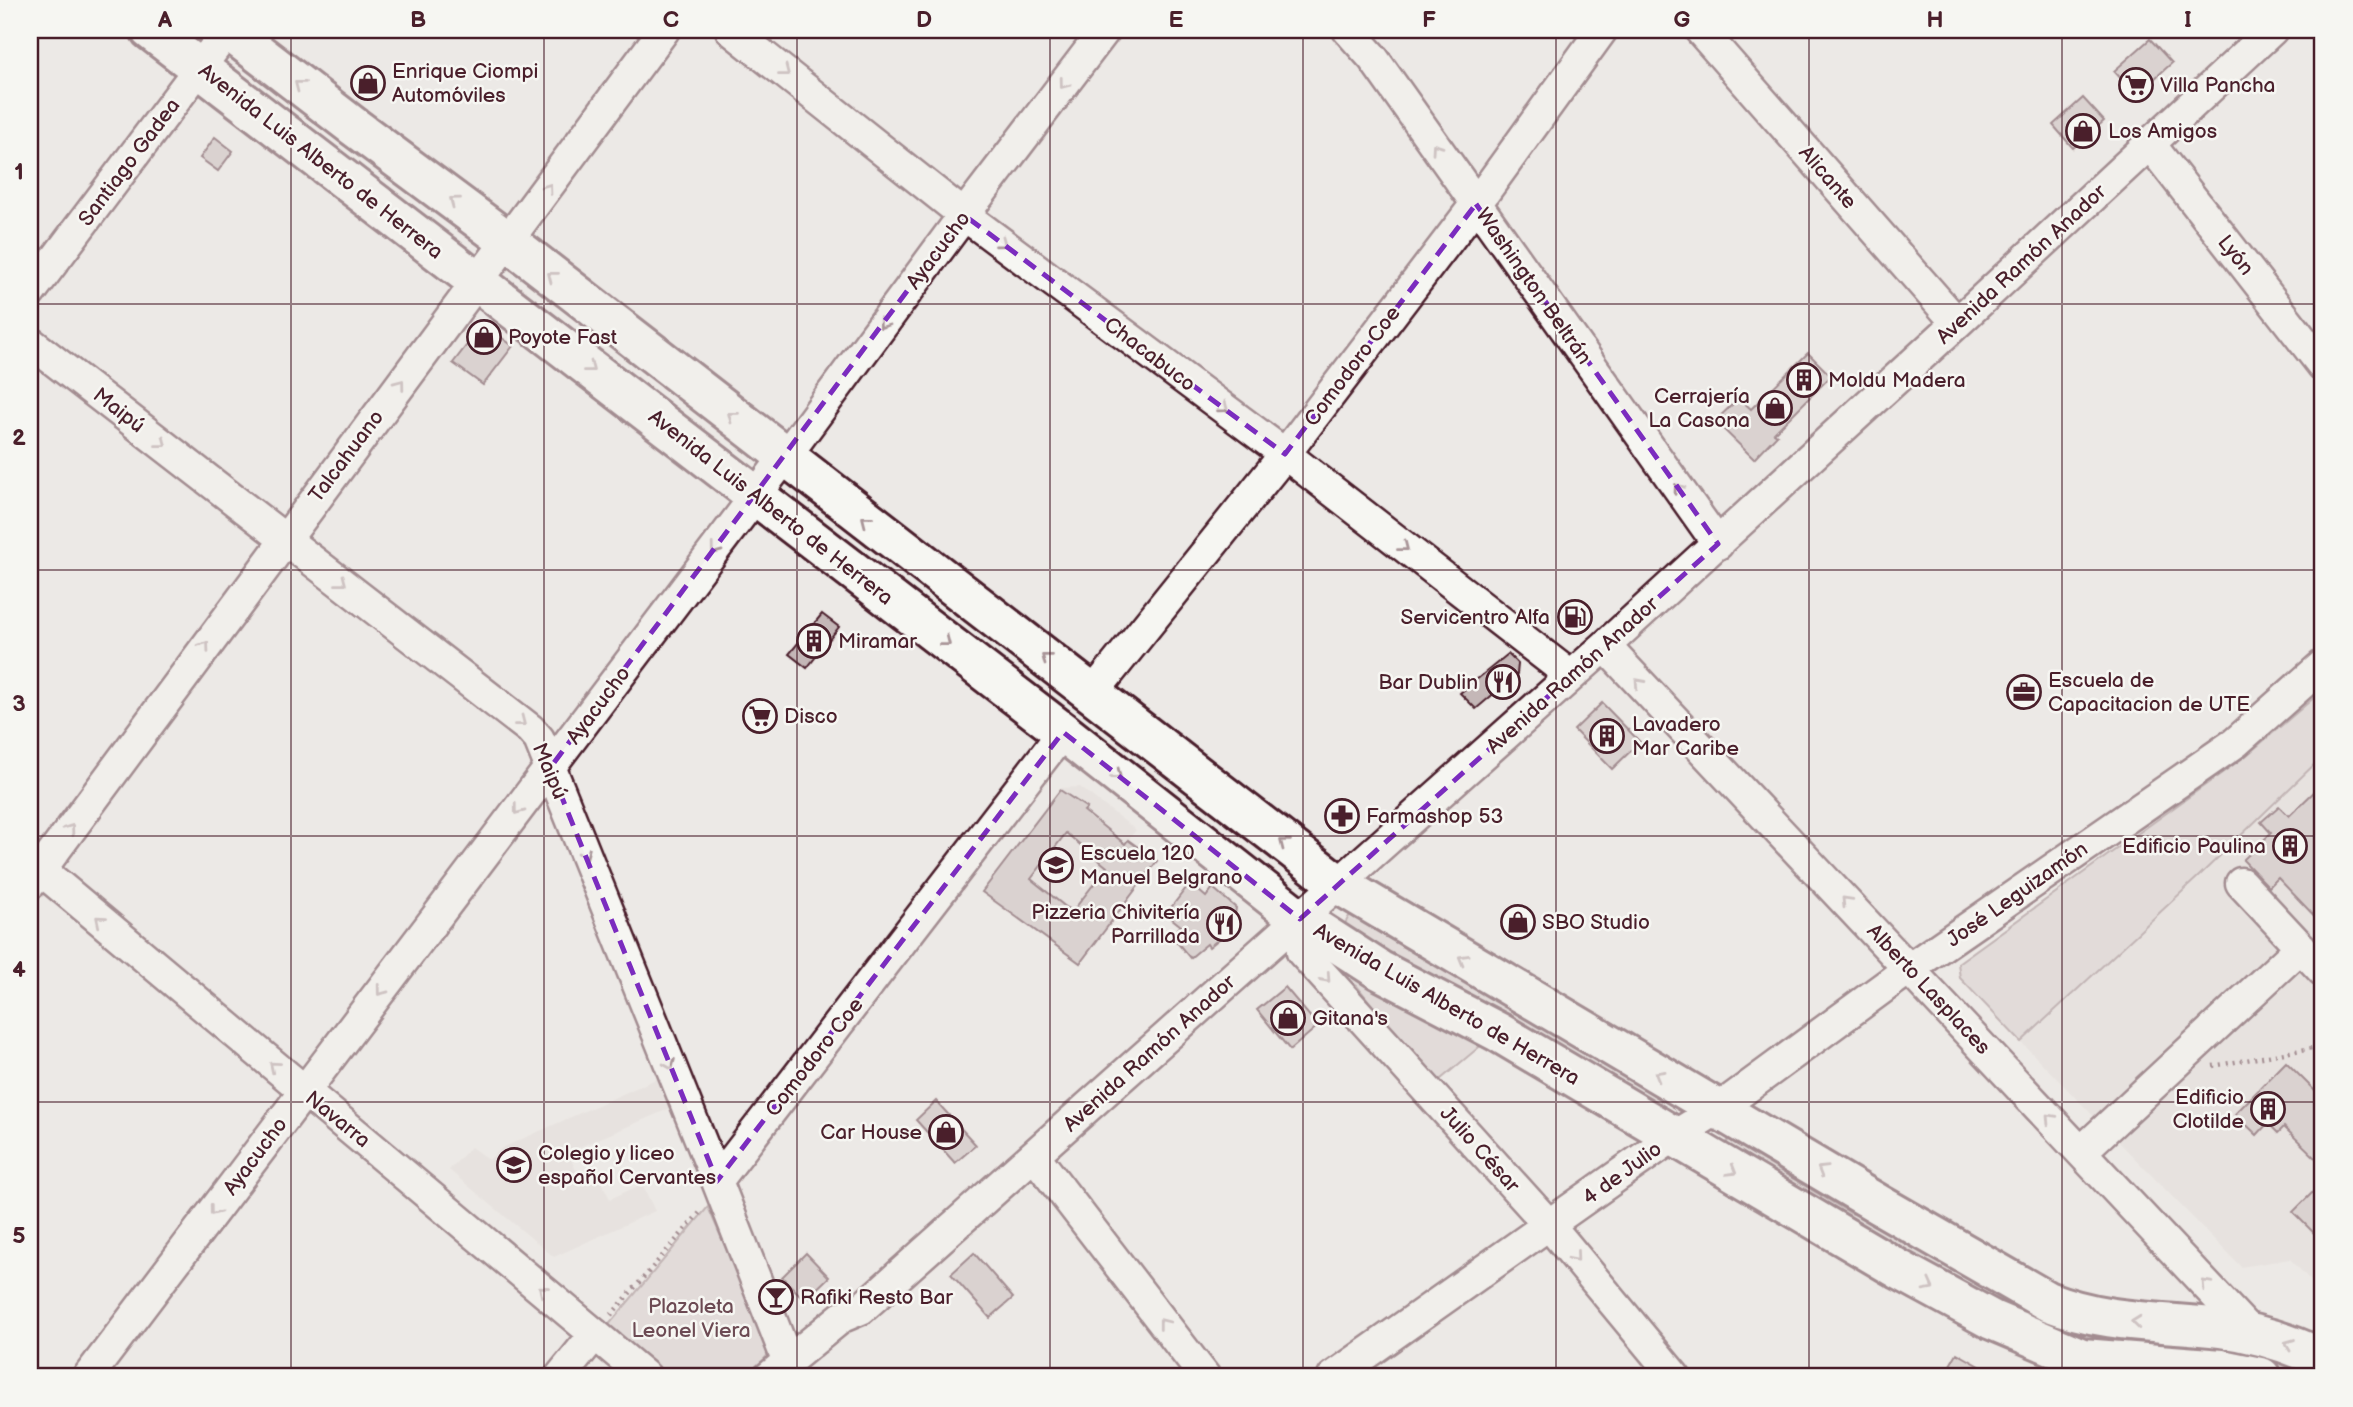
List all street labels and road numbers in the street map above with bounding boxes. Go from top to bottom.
street label: Avenida Luis Alberto de Herrera [194,58,448,264]
street label: Santiago Gadea [73,94,186,231]
street label: Alicante [1793,141,1862,214]
street label: Avenida Ramón Anador [1931,179,2112,349]
street label: Washington Beltrán [1470,203,1597,369]
street label: Ayacucho [901,206,976,294]
street label: Lyón [2212,230,2259,280]
street label: Comodoro Coe [1299,301,1406,431]
street label: Chacabuco [1099,312,1200,397]
street label: Maipú [88,383,149,438]
street label: Avenida Luis Alberto de Herrera [644,404,898,610]
street label: Talcahuano [304,405,389,507]
street label: Avenida Ramón Anador [1481,591,1664,759]
street label: Ayacucho [561,661,636,749]
street label: Maipú [527,739,572,803]
street label: José Leguizamón [1942,836,2093,952]
street label: Avenida Luis Alberto de Herrera [1309,918,1584,1091]
street label: Alberto Lasplaces [1862,919,1996,1060]
street label: Avenida Ramón Anador [1058,969,1241,1137]
street label: Comodoro Coe [760,993,869,1122]
street label: Navarra [300,1086,375,1153]
street label: Julio César [1434,1101,1525,1198]
street label: Ayacucho [218,1112,293,1200]
street label: 4 de Julio [1578,1136,1667,1210]

